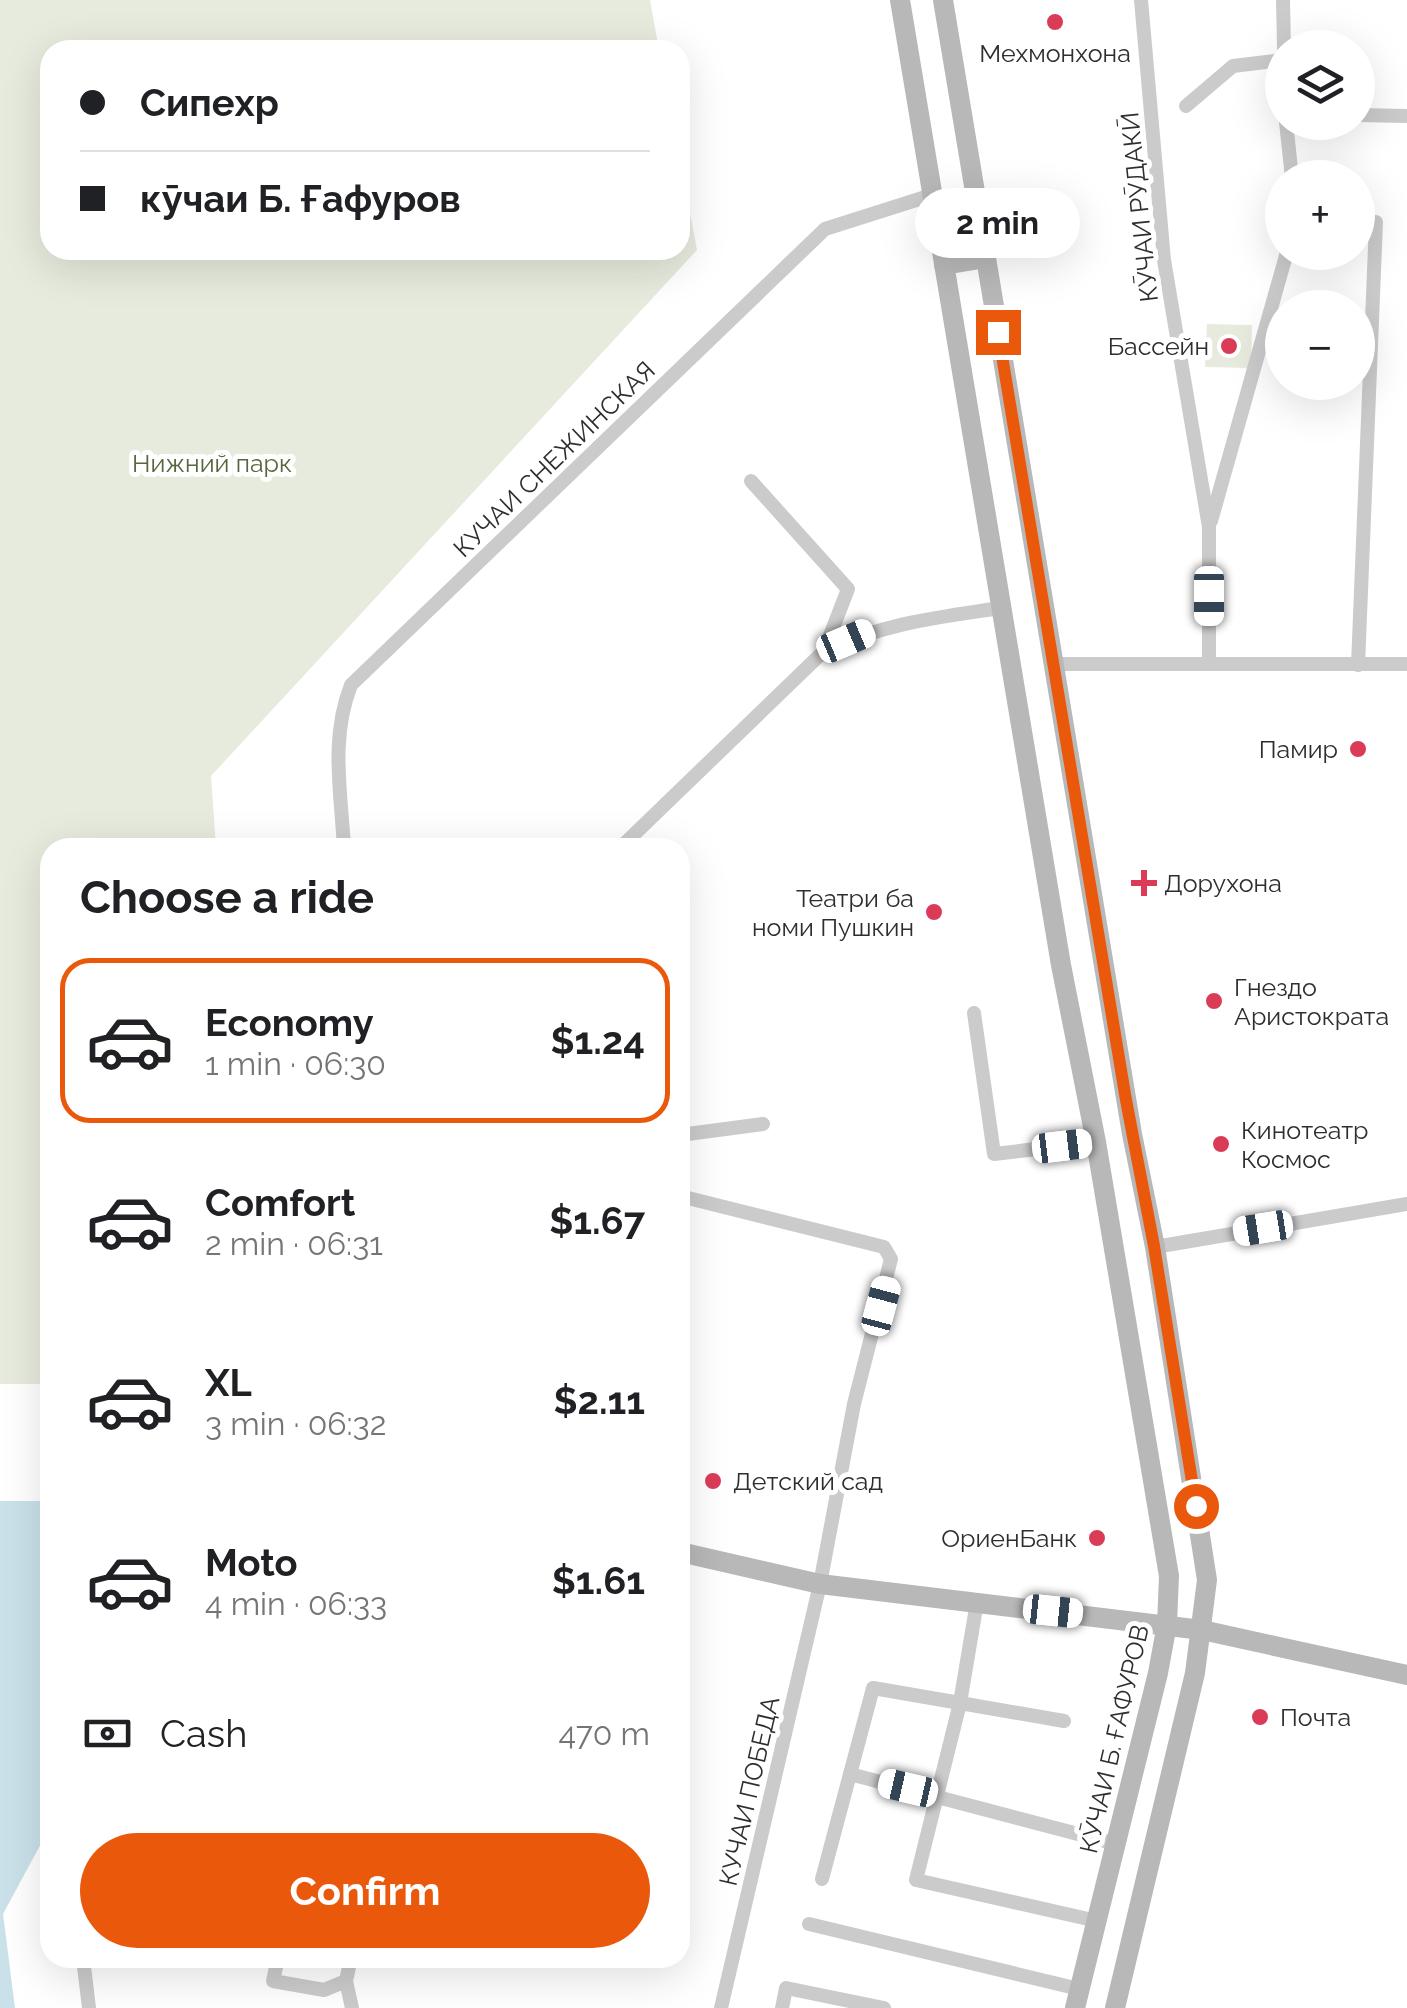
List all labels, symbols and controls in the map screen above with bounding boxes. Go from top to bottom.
marker: Мехмонхона [1044,11,1066,33]
map controls [1265,30,1375,400]
button: layers [1265,30,1375,140]
place label: Мехмонхона [979,38,1131,68]
text: Сипехр [140,80,279,125]
street label: КӮЧАИ РӮДАКӢ [1114,110,1164,304]
button: + [1265,160,1375,270]
text: кӯчаи Б. Ғафуров [140,176,461,221]
callout: 2 min [916,187,1080,257]
text: 2 min [956,204,1039,241]
button: − [1265,290,1375,400]
route end [976,310,1021,355]
place label: Бассейн [1108,331,1209,361]
marker: Бассейн [1218,335,1240,357]
street label: КУЧАИ СНЕЖИНСКАЯ [447,355,661,563]
park label: Нижний парк [132,448,292,478]
car [1194,566,1224,626]
car [813,615,879,667]
place label: Памир [1259,734,1338,764]
marker: Памир [1347,738,1369,760]
place label: Дорухона [1164,868,1282,898]
text: Choose a ride [80,871,374,924]
marker: Дорухона [1133,872,1155,894]
place label: Театри ба номи Пушкин [752,883,914,942]
marker: Театри ба номи Пушкин [923,901,945,923]
place label: Гнездо Аристократа [1234,972,1389,1031]
marker: Гнездо Аристократа [1203,990,1225,1012]
icon: car [85,996,175,1086]
text: Economy [205,1000,374,1045]
text: $1.24 [550,1018,645,1063]
text: 1 min · 06:30 [205,1045,386,1082]
place label: Кинотеатр Космос [1241,1115,1369,1174]
car [1030,1127,1094,1165]
marker: Кинотеатр Космос [1210,1133,1232,1155]
icon: car [85,1176,175,1266]
text: Comfort [205,1180,355,1225]
text: $1.67 [549,1198,645,1243]
car [1231,1208,1295,1248]
text: 2 min · 06:31 [205,1225,383,1262]
car [859,1273,903,1339]
icon: car [85,1356,175,1446]
text: XL [205,1360,252,1405]
text: $2.11 [553,1378,645,1423]
text: 3 min · 06:32 [205,1405,386,1442]
place label: Детский сад [733,1466,883,1496]
marker: Детский сад [702,1470,724,1492]
route start [1174,1484,1219,1529]
place label: ОриенБанк [941,1523,1077,1553]
marker: ОриенБанк [1086,1527,1108,1549]
icon: car [85,1536,175,1626]
text: Moto [205,1540,298,1585]
text: $1.61 [552,1558,645,1603]
text: 4 min · 06:33 [205,1585,387,1622]
car [1022,1593,1084,1629]
street label: КӮЧАИ Б. ҒАФУРОВ [1073,1622,1155,1856]
street label: КУЧАИ ПОБЕДА [713,1693,785,1889]
place label: Почта [1280,1702,1351,1732]
icon: cash [80,1706,135,1761]
marker: Почта [1249,1706,1271,1728]
text: Cash [160,1711,247,1756]
text: 470 m [559,1715,650,1752]
car [875,1767,941,1809]
button: Confirm [80,1833,650,1948]

